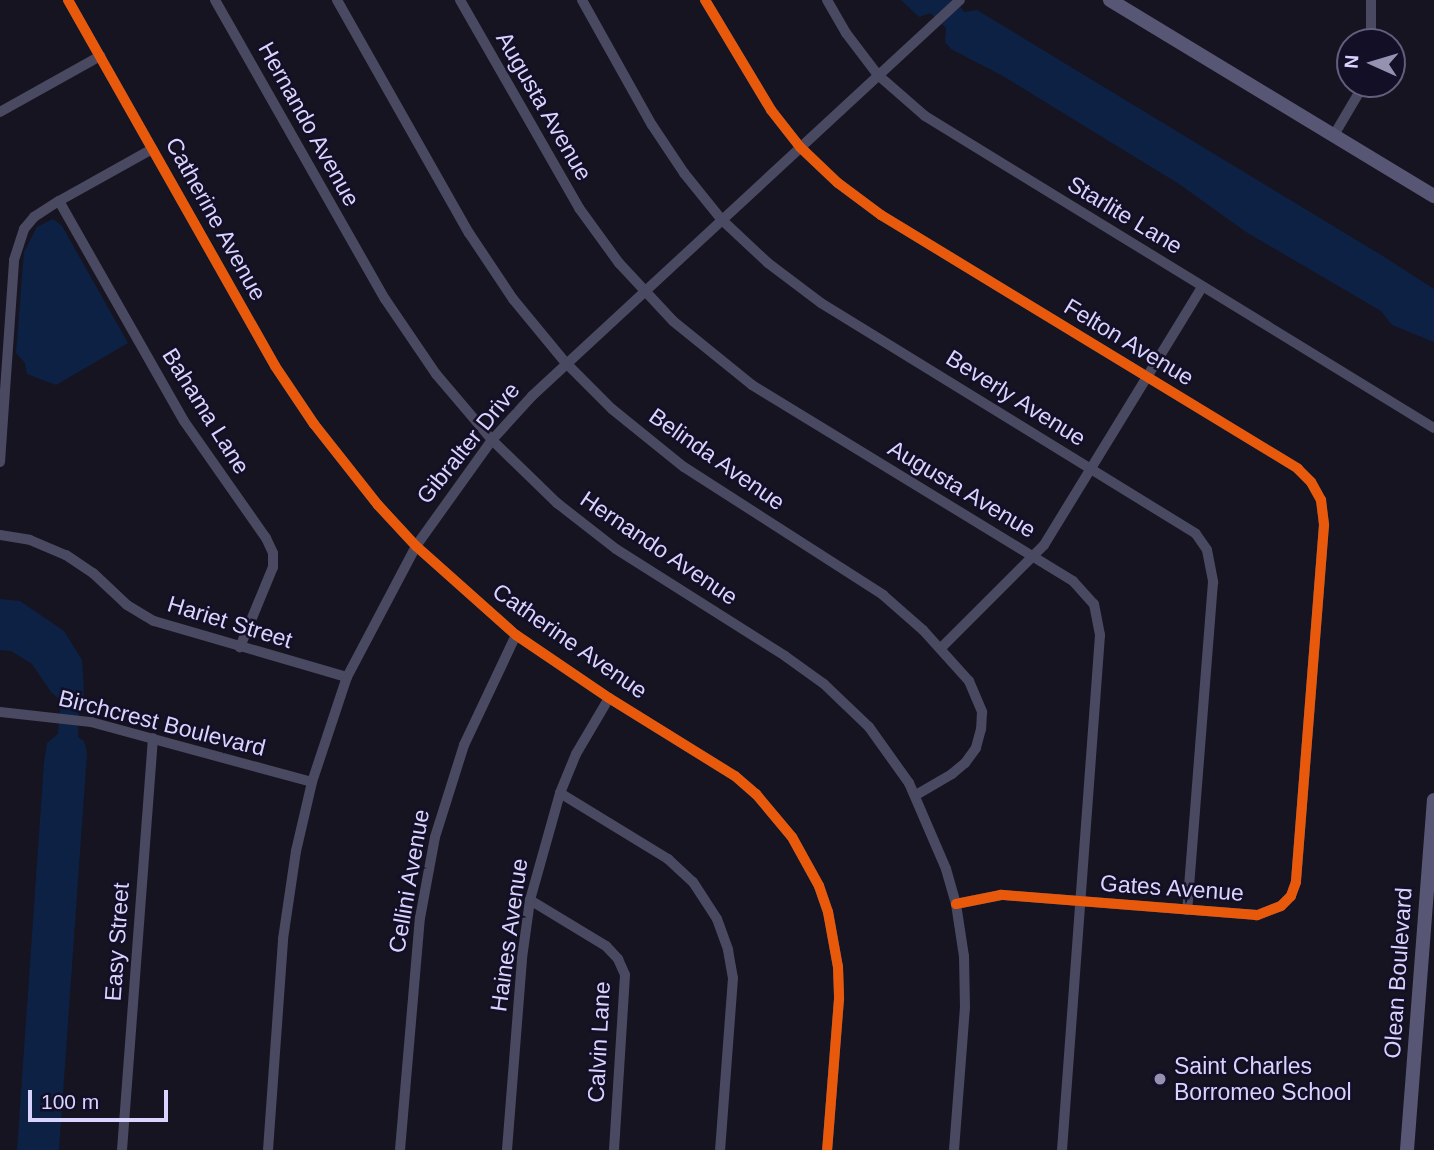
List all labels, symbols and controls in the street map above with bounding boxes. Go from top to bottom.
street label: Augusta Avenue [490,26,598,186]
north arrow [1336,28,1406,98]
street label: Hernando Avenue [252,36,366,212]
text: N [1341,54,1363,69]
street label: Catherine Avenue [159,132,273,306]
street label: Starlite Lane [1063,170,1187,260]
street label: Felton Avenue [1059,292,1199,392]
street label: Bahama Lane [156,343,256,479]
street label: Beverly Avenue [941,344,1091,452]
street label: Gibralter Drive [411,377,525,509]
street label: Belinda Avenue [643,402,791,516]
street label: Augusta Avenue [883,434,1041,544]
street label: Hernando Avenue [575,485,743,611]
street label: Catherine Avenue [487,577,653,705]
street label: Hariet Street [164,590,296,654]
street label: Birchcrest Boulevard [56,684,268,762]
street label: Cellini Avenue [383,806,435,956]
street label: Haines Avenue [485,856,533,1014]
street label: Gates Avenue [1099,869,1245,907]
street label: Easy Street [99,882,135,1002]
street label: Olean Boulevard [1378,887,1418,1059]
street label: Calvin Lane [582,981,616,1103]
place label: Saint Charles Borromeo School [1174,1052,1352,1106]
marker: Saint Charles Borromeo School [1152,1071,1168,1087]
scale bar [32,1076,172,1120]
text: 100 m [41,1090,99,1113]

